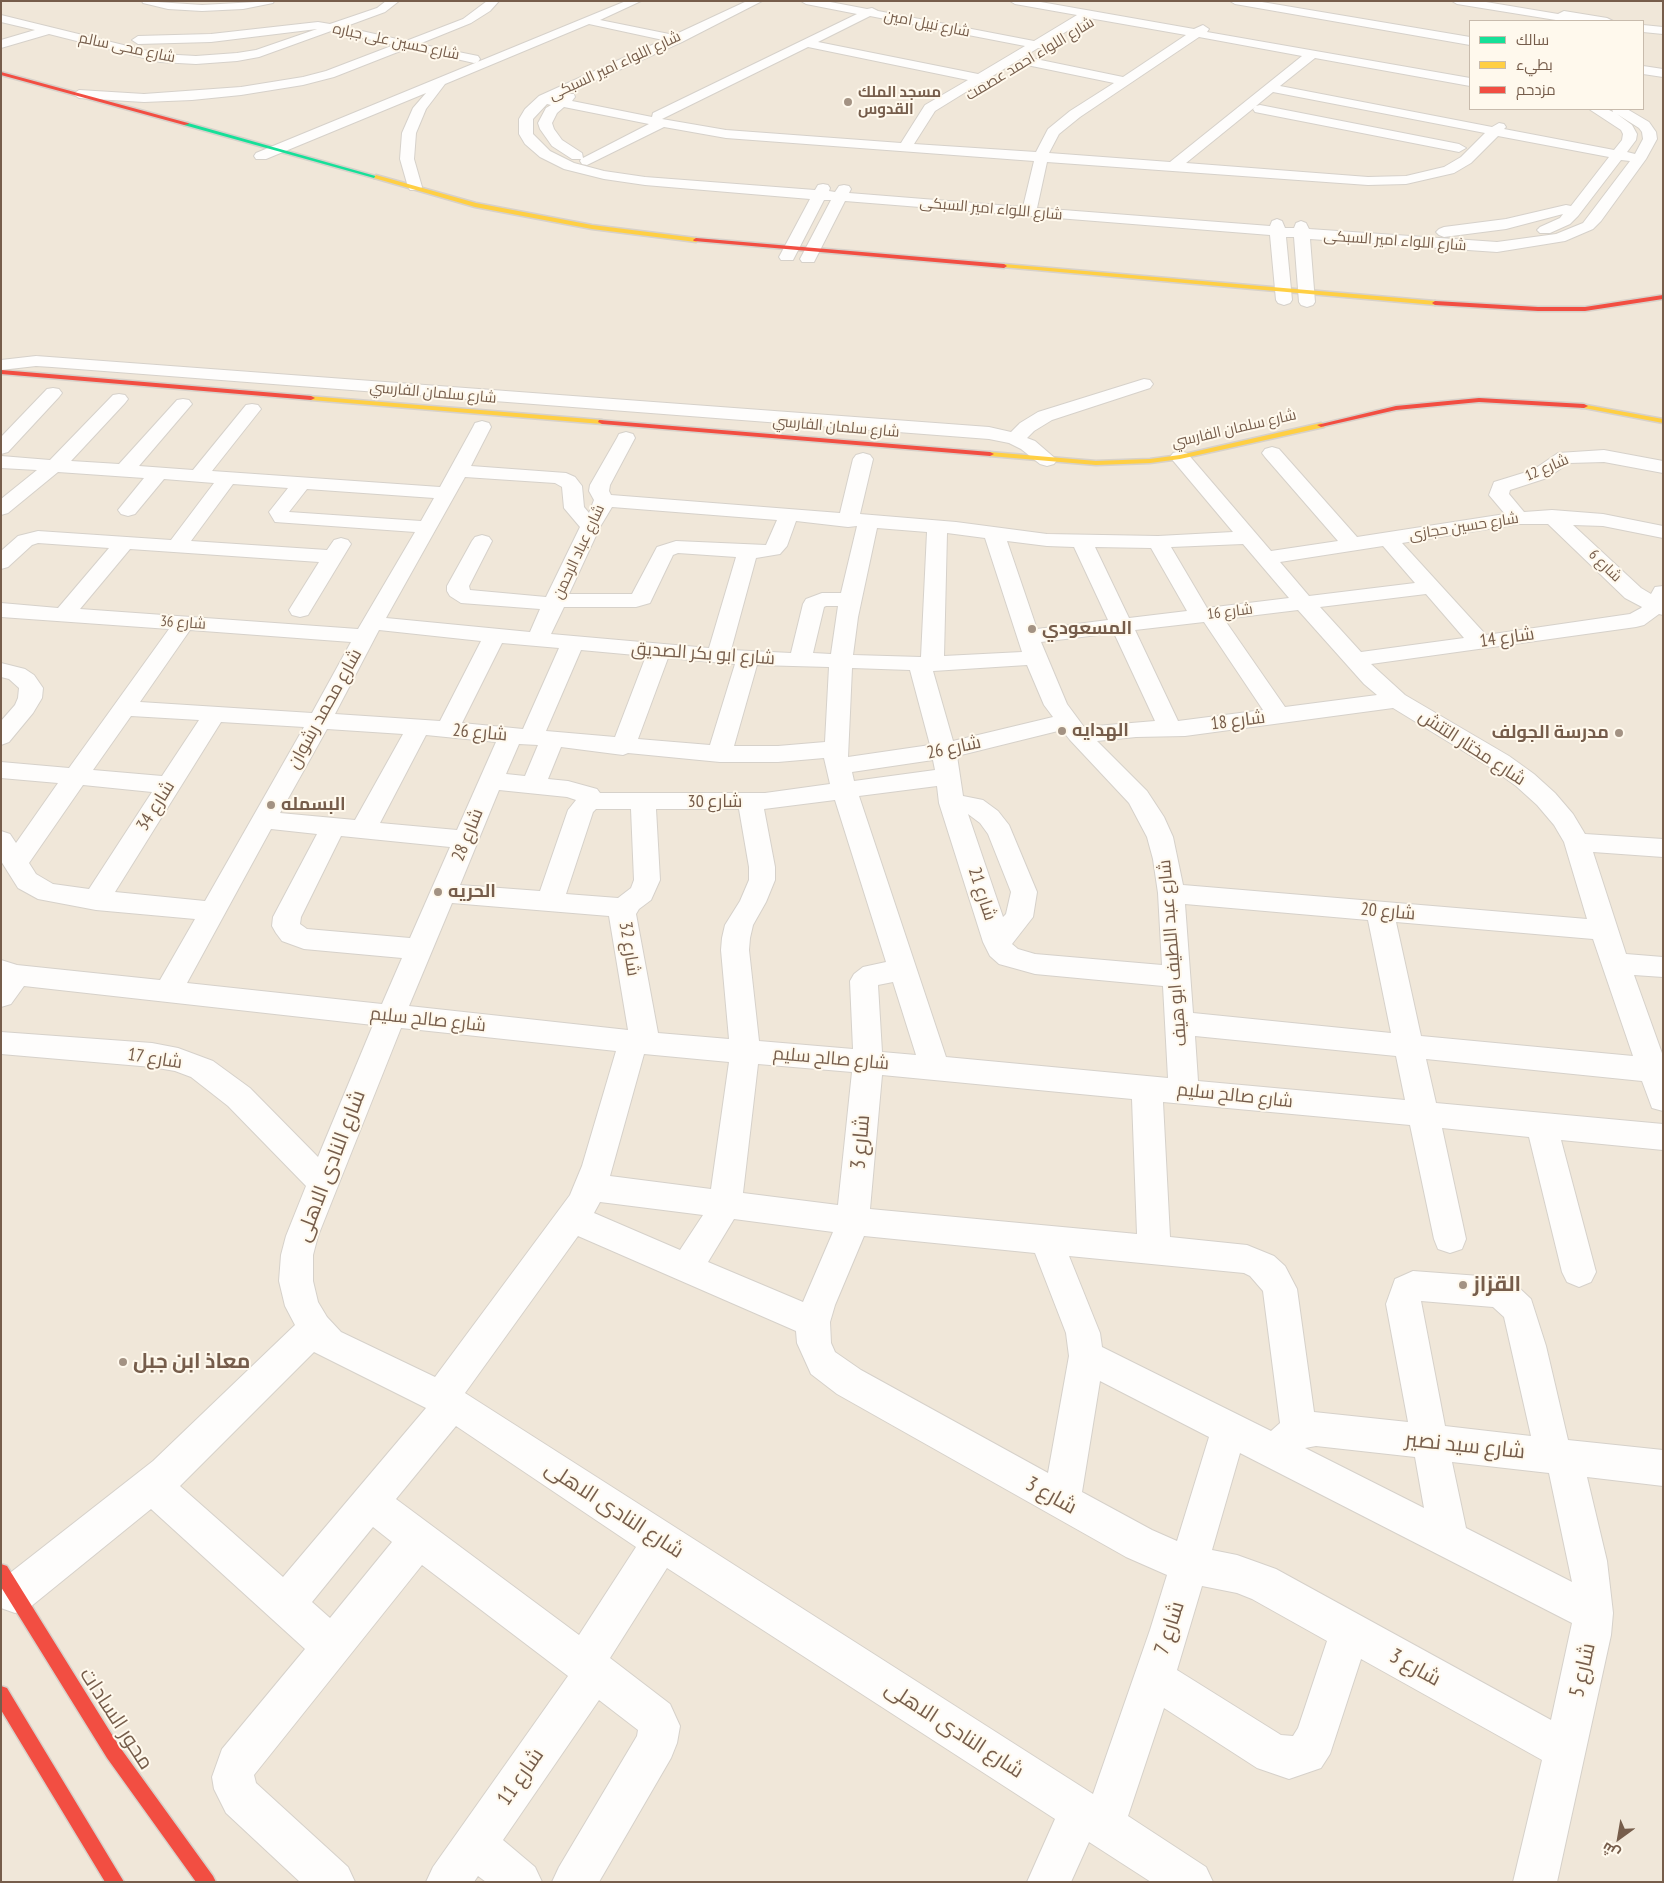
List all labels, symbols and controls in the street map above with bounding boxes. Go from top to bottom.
street label: شارع نبيل امين [882,7,972,41]
street label: شارع اللواء احمد عصمت [962,13,1098,105]
street label: شارع حسين على جباره [331,20,461,64]
legend [1469,20,1644,110]
street label: شارع اللواء امير السبكى [546,28,684,104]
street label: شارع محى سالم [77,29,177,67]
text: سالك [1516,30,1549,49]
text: بطيء [1516,55,1553,74]
text: مزدحم [1516,80,1556,99]
place label: مسجد الملك القدوس [858,84,941,119]
marker: مسجد الملك القدوس [842,96,854,108]
street label: شارع اللواء امير السبكى [919,194,1063,224]
street label: شارع اللواء امير السبكى [1323,227,1467,255]
street label: شارع سلمان الفارسي [369,378,497,408]
street label: شارع سلمان الفارسي [1170,406,1298,452]
street label: شارع سلمان الفارسي [772,412,900,442]
street label: شارع 12 [1522,451,1572,485]
street label: شارع عباد الرحمن [549,502,609,602]
street label: شارع حسين حجازى [1408,509,1520,545]
street label: شارع 6 [1585,546,1625,586]
street label: شارع 16 [1206,600,1254,624]
street label: شارع 36 [160,612,206,634]
place label: المسعودي [1042,618,1132,640]
marker: المسعودي [1026,623,1038,635]
street label: شارع 14 [1478,623,1536,653]
street label: شارع ابو بكر الصديق [630,638,776,670]
street label: شارع محمد رشوان [283,645,367,773]
street label: شارع مختار التتش [1415,705,1529,791]
street label: شارع 18 [1209,707,1267,735]
street label: شارع 26 [452,720,508,746]
place label: الهدايه [1072,720,1129,742]
place label: مدرسة الجولف [1491,722,1609,744]
marker: الهدايه [1056,725,1068,737]
marker: مدرسة الجولف [1613,727,1625,739]
street label: شارع 26 [925,732,983,764]
street label: شارع 34 [132,777,180,835]
street label: شارع 30 [688,791,742,813]
place label: البسمله [281,794,346,816]
marker: البسمله [265,799,277,811]
street label: شارع 28 [448,806,488,864]
street label: شارع عبد اللطيف ابو هيف [1154,859,1192,1047]
street label: شارع 21 [963,865,1001,923]
place label: الحريه [448,881,496,903]
marker: الحريه [432,886,444,898]
street label: شارع 20 [1360,899,1416,925]
street label: شارع 32 [614,920,644,978]
street label: شارع صالح سليم [369,1003,487,1037]
street label: شارع صالح سليم [772,1043,890,1075]
street label: شارع 17 [126,1044,184,1074]
street label: شارع صالح سليم [1176,1079,1294,1113]
street label: شارع النادى الاهلى [291,1087,371,1245]
street label: شارع 3 [846,1114,876,1170]
place label: القزاز [1473,1272,1521,1298]
marker: القزاز [1457,1279,1469,1291]
place label: معاذ ابن جبل [133,1349,250,1375]
marker: معاذ ابن جبل [117,1356,129,1368]
street label: شارع سيد نصير [1404,1427,1526,1465]
street label: شارع النادى الاهلى [540,1456,688,1564]
street label: شارع 3 [1021,1472,1081,1520]
street label: شارع 7 [1150,1598,1190,1658]
street label: شارع 5 [1565,1641,1601,1699]
street label: شارع 3 [1385,1644,1445,1692]
street label: محور السادات [74,1663,158,1775]
street label: شارع النادى الاهلى [880,1676,1028,1784]
street label: شارع 11 [492,1744,550,1810]
north arrow [1594,1813,1644,1863]
text: ش [1599,1838,1623,1863]

